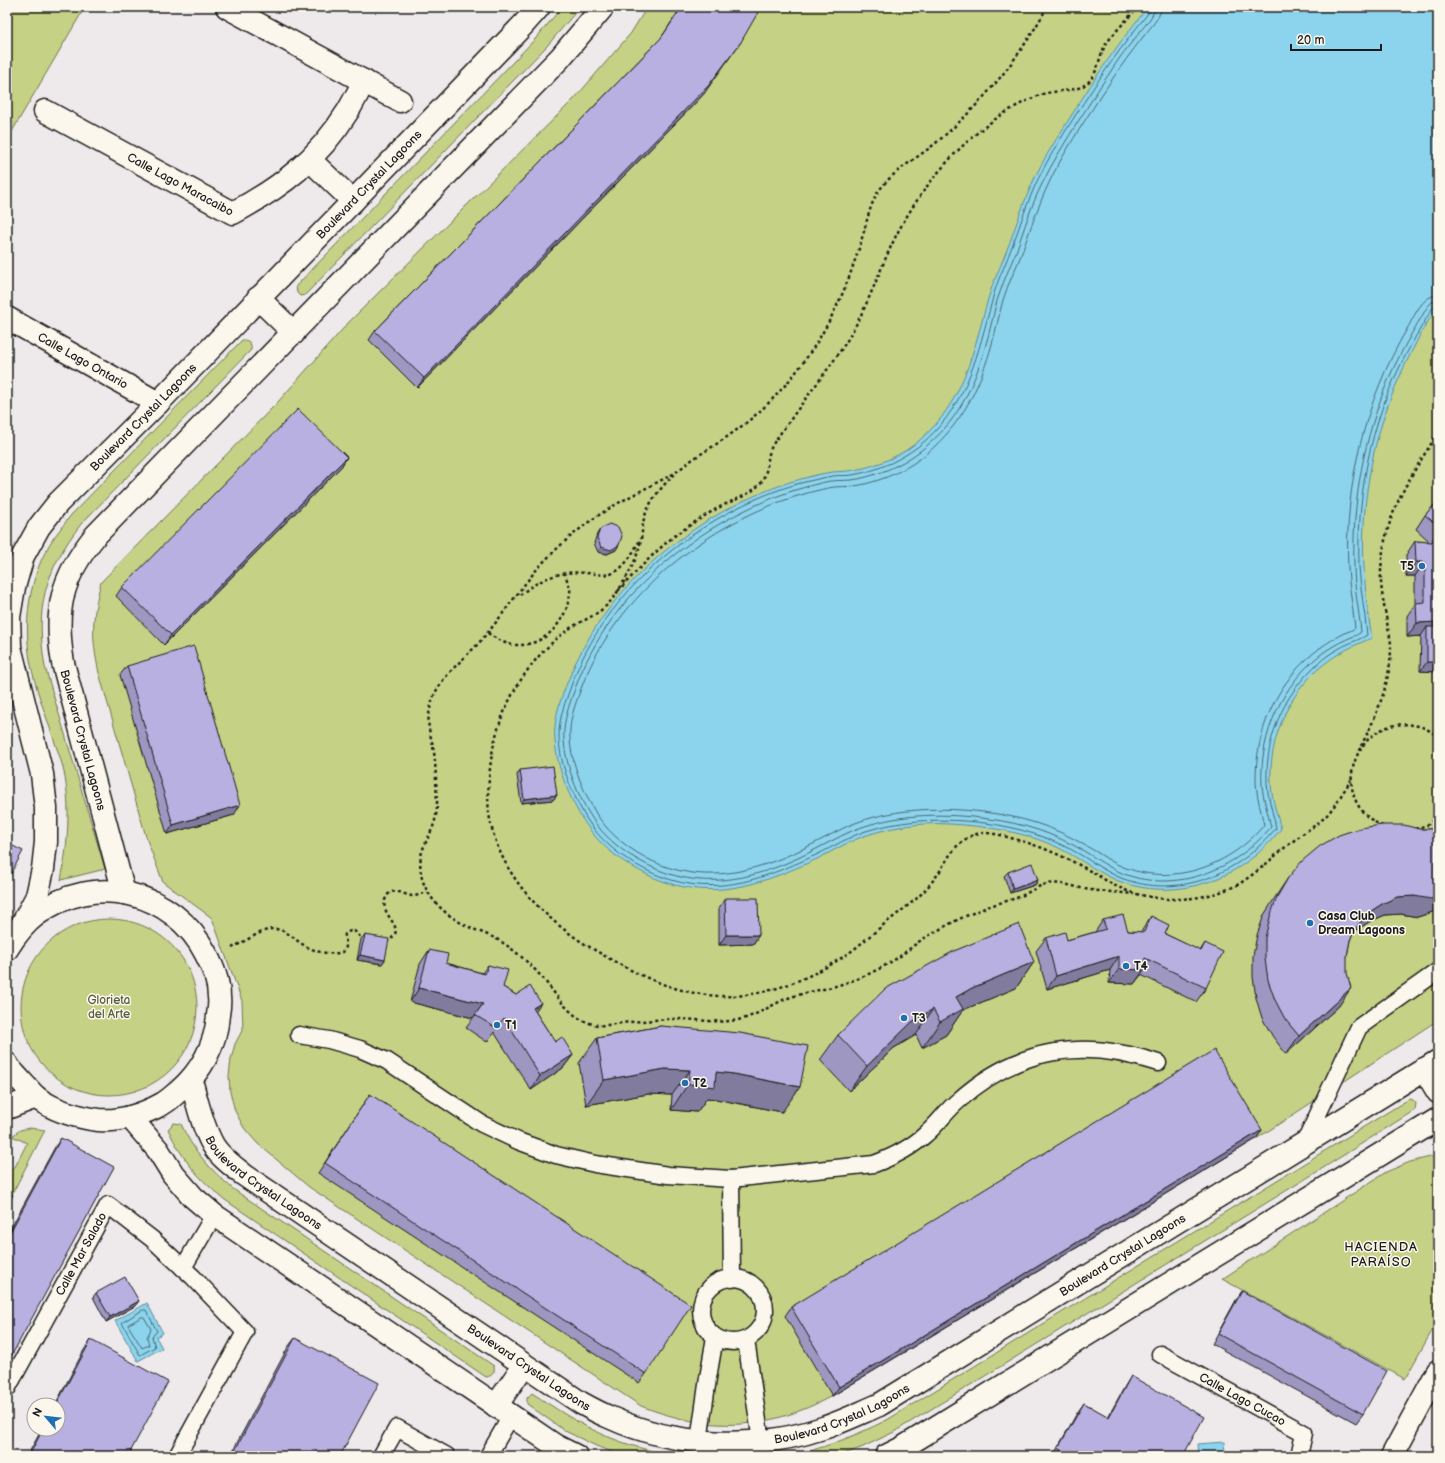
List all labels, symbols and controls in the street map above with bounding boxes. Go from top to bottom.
scale bar [1291,26,1381,52]
text: 20 m [1297,33,1324,48]
street label: Boulevard Crystal Lagoons [313,127,425,242]
street label: Calle Lago Maracaibo [124,150,236,220]
street label: Calle Lago Ontario [35,330,131,393]
street label: Boulevard Crystal Lagoons [87,360,200,474]
place label: T5 [1400,559,1414,574]
marker: T5 [1417,561,1427,571]
street label: Boulevard Crystal Lagoons [56,668,109,812]
place label: Casa Club Dream Lagoons [1318,909,1405,938]
marker: Casa Club Dream Lagoons [1305,918,1315,928]
place label: T4 [1134,959,1148,974]
marker: T4 [1121,961,1131,971]
park label: Glorieta del Arte [88,993,131,1022]
place label: T3 [912,1011,926,1026]
marker: T3 [899,1013,909,1023]
place label: T1 [505,1018,517,1033]
marker: T1 [492,1020,502,1030]
place label: T2 [693,1076,708,1091]
marker: T2 [680,1078,690,1088]
street label: Boulevard Crystal Lagoons [201,1133,325,1234]
street label: Calle Mar Salado [53,1210,110,1298]
street label: Boulevard Crystal Lagoons [1057,1211,1189,1300]
district label: HACIENDA PARAÍSO [1344,1239,1418,1270]
street label: Boulevard Crystal Lagoons [464,1321,593,1415]
street label: Calle Lago Cucao [1196,1370,1288,1430]
street label: Boulevard Crystal Lagoons [773,1381,913,1448]
north arrow [26,1397,66,1437]
text: N [30,1406,45,1419]

